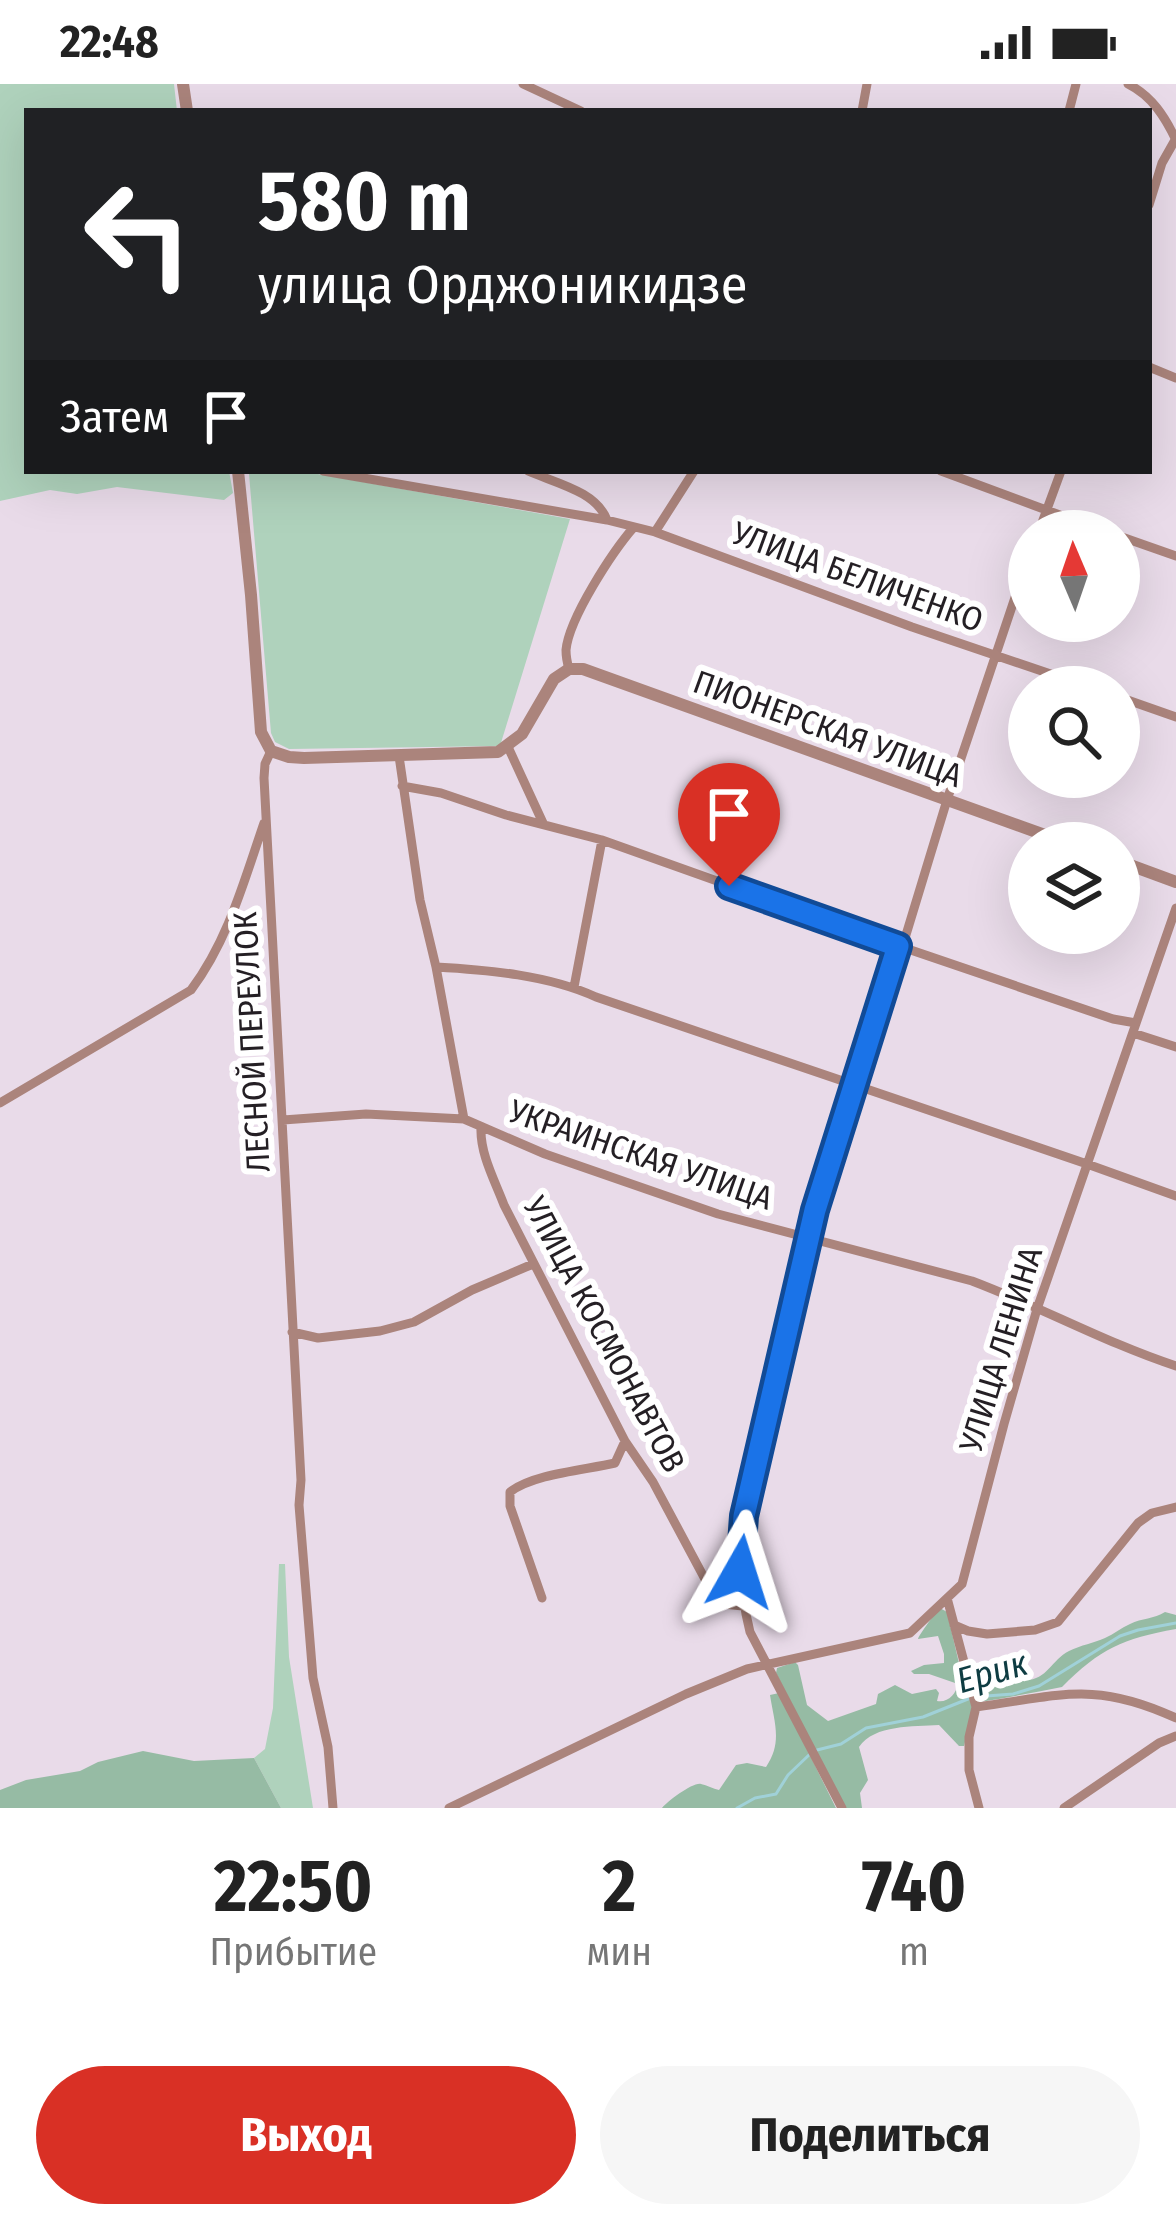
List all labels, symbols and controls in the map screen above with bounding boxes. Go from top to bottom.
text: 22:48 [60,15,159,69]
text: 580 m [258,151,471,252]
icon: left [60,156,216,312]
text: улица Орджоникидзе [258,253,748,317]
icon: arrive [193,384,259,450]
text: Затем [60,390,169,444]
north arrow [1008,510,1140,642]
map controls [1008,510,1140,954]
street label: УЛИЦА БЕЛИЧЕНКО [726,513,988,641]
street label: ПИОНЕРСКАЯ УЛИЦА [688,662,968,796]
button: search [1008,666,1140,798]
pin [678,763,780,886]
icon: arrive [696,781,762,847]
button: layers [1008,822,1140,954]
street label: ЛЕСНОЙ ПЕРЕУЛОК [225,910,279,1173]
street label: УКРАИНСКАЯ УЛИЦА [503,1091,778,1219]
street label: УЛИЦА КОСМОНАВТОВ [514,1189,694,1479]
street label: УЛИЦА ЛЕНИНА [951,1241,1051,1457]
position arrow [677,1509,803,1635]
water label: Ерик [951,1641,1033,1703]
text: 22:50 [214,1844,373,1930]
text: 2 [603,1844,636,1930]
text: 740 [862,1844,966,1930]
text: Прибытие [210,1929,377,1975]
text: мин [587,1929,652,1975]
text: m [899,1929,929,1975]
button: Выход [36,2066,576,2204]
button: Поделиться [600,2066,1140,2204]

